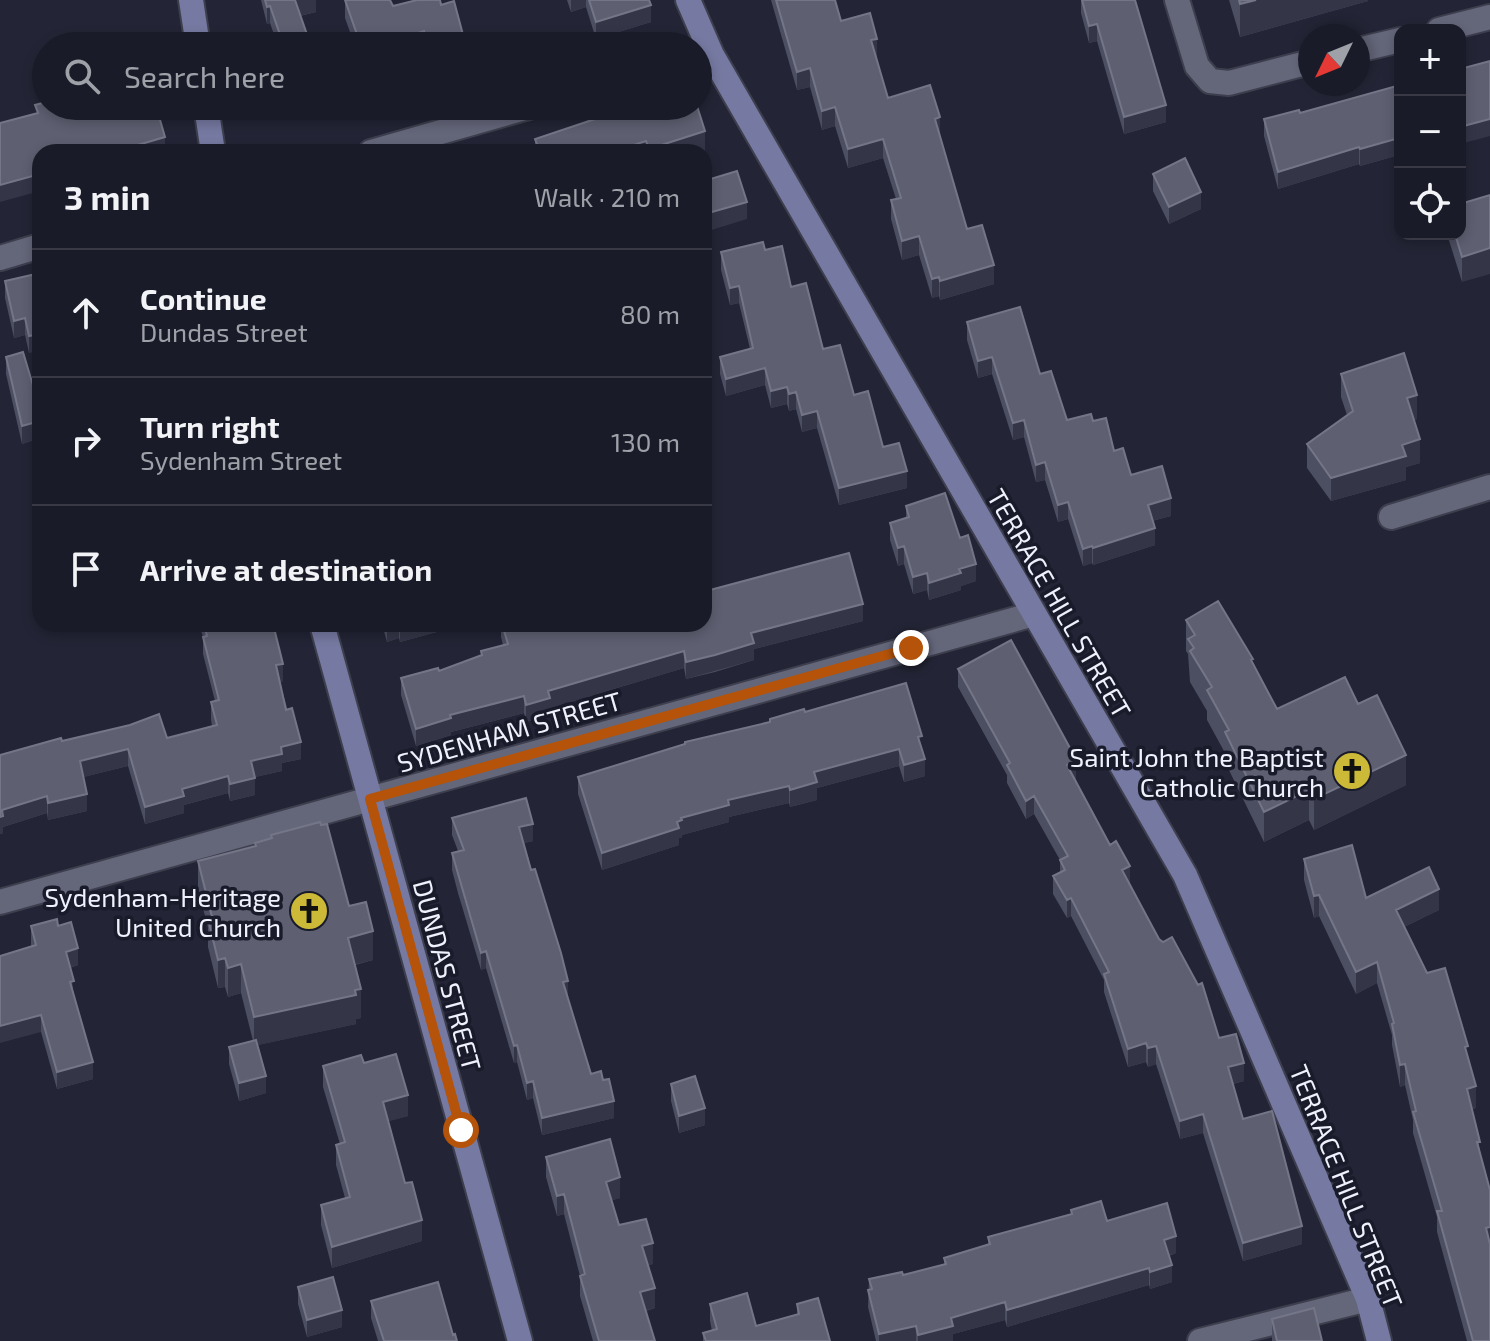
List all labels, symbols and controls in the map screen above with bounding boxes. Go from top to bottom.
north arrow [1298,24,1370,96]
map controls [1394,24,1466,240]
button: + [1394,24,1466,96]
search box [32,32,712,120]
icon: search [60,54,104,98]
text: Search here [124,58,285,94]
button: − [1394,96,1466,168]
button: locate [1394,168,1466,240]
text: 3 min [64,176,150,217]
text: Walk · 210 m [534,181,680,212]
text: Continue [140,280,267,316]
icon: ahead [64,291,108,335]
text: 80 m [620,298,680,329]
text: Dundas Street [140,316,308,347]
text: Turn right [140,408,280,444]
icon: right [64,419,108,463]
text: 130 m [611,426,680,457]
text: Sydenham Street [140,444,342,475]
street label: TERRACE HILL STREET [982,483,1138,723]
icon: arrive [64,547,108,591]
text: Arrive at destination [140,551,432,587]
route end [893,630,929,666]
street label: SYDENHAM STREET [393,684,625,778]
place label: Saint John the Baptist Catholic Church [1070,741,1324,802]
church icon: Saint John the Baptist Catholic Church [1331,750,1373,792]
street label: DUNDAS STREET [408,876,488,1074]
place label: Sydenham-Heritage United Church [44,881,281,942]
church icon: Sydenham-Heritage United Church [288,890,330,932]
street label: TERRACE HILL STREET [1284,1060,1410,1312]
route start [443,1112,479,1148]

